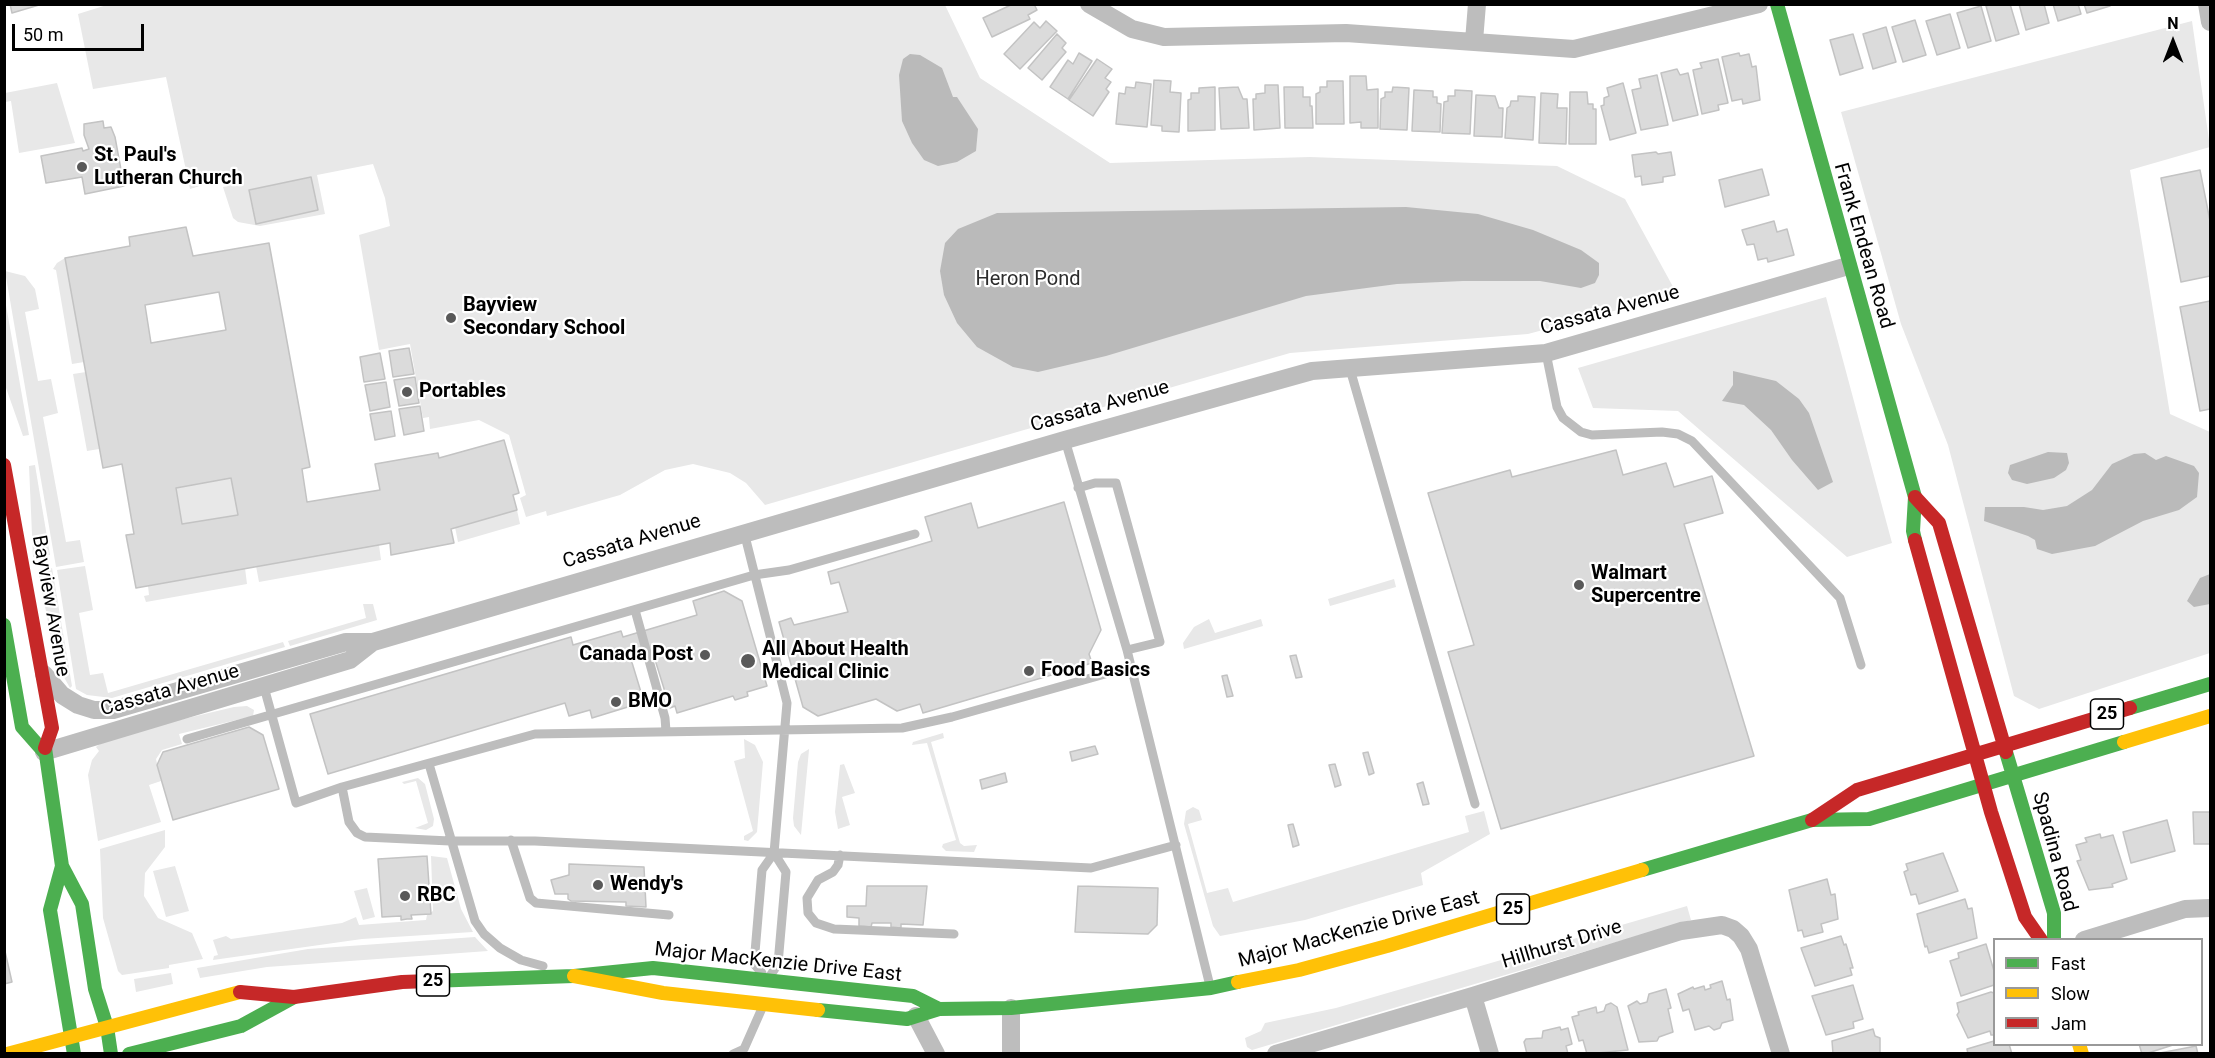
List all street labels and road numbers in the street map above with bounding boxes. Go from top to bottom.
street label: Frank Endean Road [1828,160,1898,332]
street label: Cassata Avenue [1538,281,1682,341]
street label: Cassata Avenue [1028,376,1172,438]
street label: Cassata Avenue [560,510,704,574]
street label: Bayview Avenue [26,533,74,679]
street label: Cassata Avenue [98,660,242,722]
road number: 25 [2090,699,2124,729]
street label: Spadina Road [2027,790,2081,914]
street label: Major MacKenzie Drive East [1236,886,1482,974]
road number: 25 [1496,894,1530,924]
street label: Hillhurst Drive [1499,915,1625,975]
street label: Major MacKenzie Drive East [653,938,903,988]
road number: 25 [416,966,450,996]

